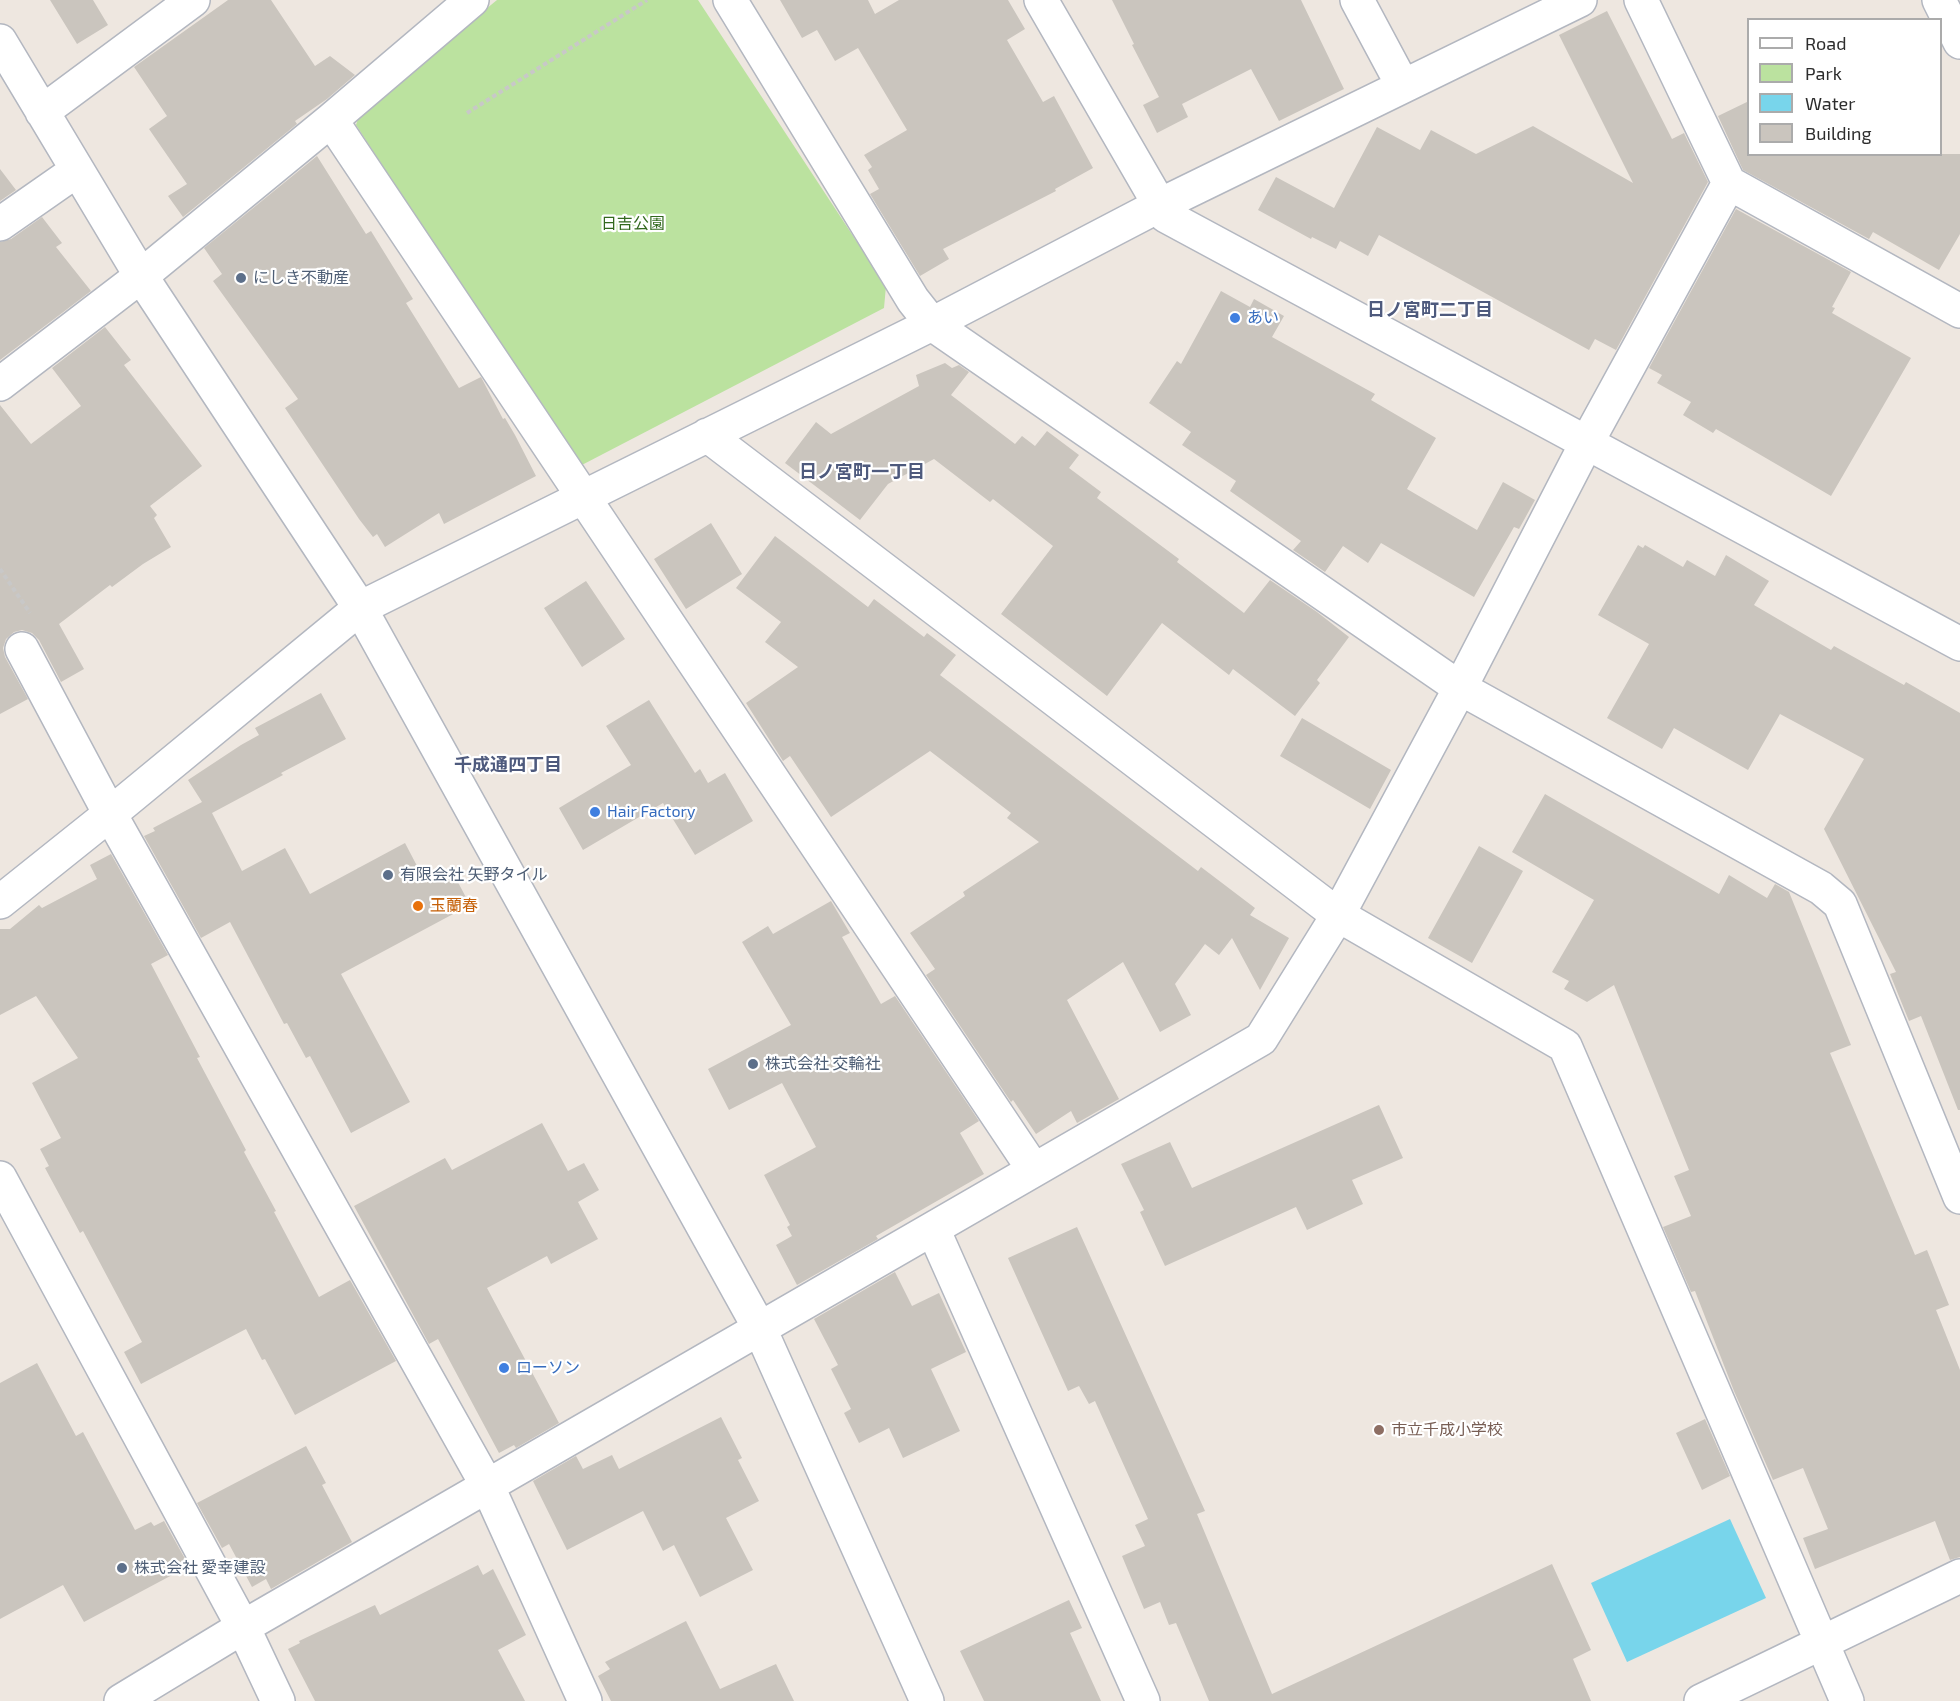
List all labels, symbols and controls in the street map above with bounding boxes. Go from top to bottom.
legend [1747,18,1942,156]
text: Road [1805,32,1846,54]
text: Park [1805,62,1842,84]
text: Water [1805,92,1855,114]
text: Building [1805,122,1872,144]
park label: 日吉公園 [601,214,665,234]
place label: にしき不動産 [253,268,349,288]
marker: にしき不動産 [234,271,248,285]
district label: 日ノ宮町二丁目 [1367,299,1493,321]
place label: あい [1247,308,1279,328]
marker: あい [1228,311,1242,325]
district label: 日ノ宮町一丁目 [799,461,925,483]
district label: 千成通四丁目 [454,754,562,776]
place label: Hair Factory [607,802,695,822]
marker: Hair Factory [588,805,602,819]
place label: 有限会社 矢野タイル [400,865,548,885]
marker: 有限会社 矢野タイル [381,868,395,882]
place label: 玉蘭春 [430,896,478,916]
marker: 玉蘭春 [411,899,425,913]
place label: 株式会社 交輪社 [765,1054,881,1074]
marker: 株式会社 交輪社 [746,1057,760,1071]
place label: ローソン [516,1358,580,1378]
marker: ローソン [497,1361,511,1375]
place label: 市立千成小学校 [1391,1420,1503,1440]
marker: 市立千成小学校 [1372,1423,1386,1437]
place label: 株式会社 愛幸建設 [134,1558,266,1578]
marker: 株式会社 愛幸建設 [115,1561,129,1575]

